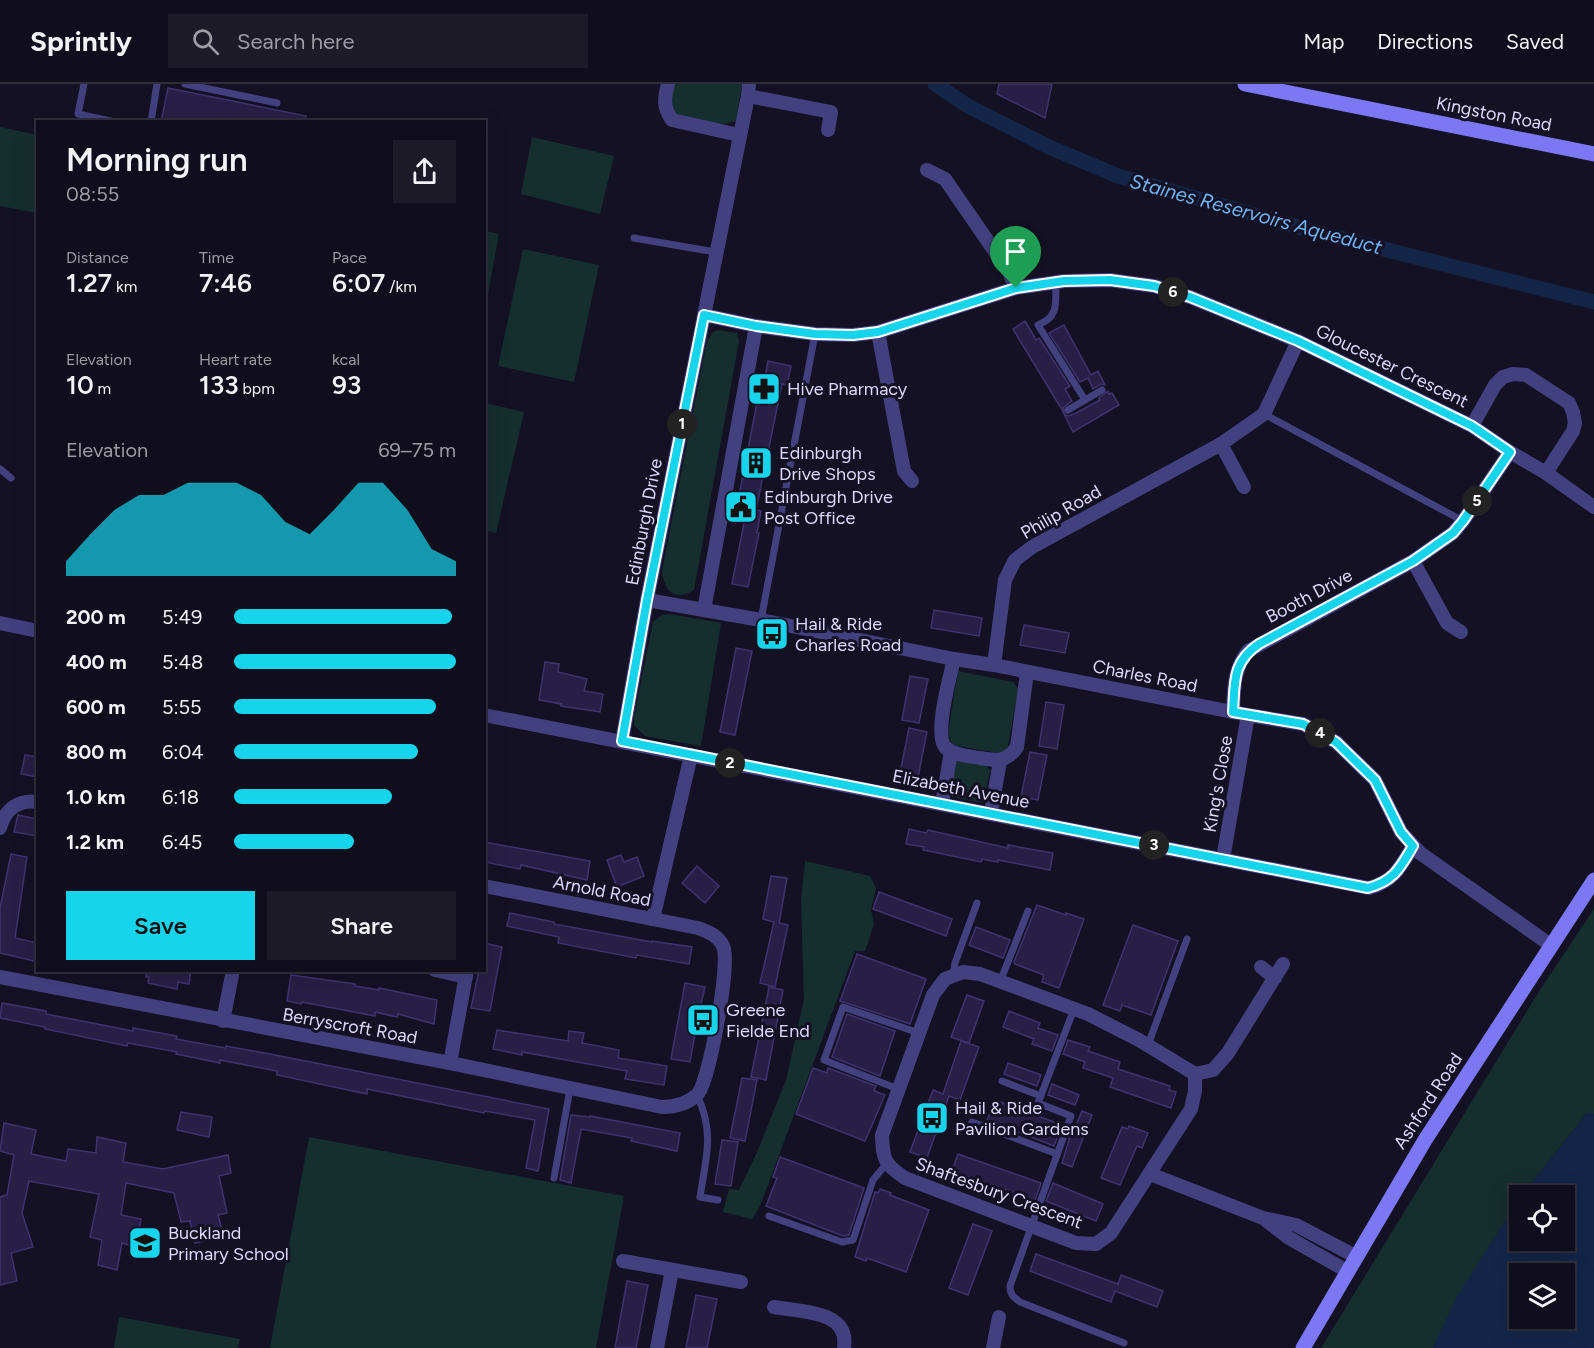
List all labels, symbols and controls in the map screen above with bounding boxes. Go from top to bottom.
search box [168,14,588,68]
text: Sprintly [30,24,132,58]
icon: search [189,25,222,58]
text: Search here [237,28,354,55]
text: Map [1303,29,1344,54]
text: Directions [1377,29,1473,54]
text: Saved [1506,29,1564,54]
street label: Kingston Road [1434,92,1554,136]
text: Morning run [66,140,248,179]
button: share [393,140,456,203]
water label: Staines Reservoirs Aqueduct [1127,169,1385,259]
text: 08:55 [66,182,119,206]
pin [990,226,1041,288]
icon: arrive [999,235,1032,268]
text: Distance [66,248,129,267]
text: Time [199,248,234,267]
text: Pace [332,248,367,267]
text: 1.27 [66,267,112,299]
text: 7:46 [199,267,252,299]
text: 6:07 [332,267,385,299]
text: km [112,277,137,296]
text: /km [385,277,417,296]
pin: 6 [1158,277,1188,307]
text: 6 [1168,282,1178,301]
street label: Gloucester Crescent [1312,320,1472,413]
text: Elevation [66,350,132,369]
text: Heart rate [199,350,272,369]
text: kcal [332,350,360,369]
text: 10 [66,369,94,401]
text: 133 [199,369,239,401]
text: 93 [332,369,361,401]
pharmacy icon: Hive Pharmacy [746,371,782,407]
place label: Hive Pharmacy [787,378,908,400]
text: m [94,379,111,398]
text: bpm [239,379,275,398]
pin: 1 [667,409,697,439]
text: 1 [679,414,685,433]
text: Elevation [66,438,148,462]
text: 69–75 m [378,438,456,462]
place label: Edinburgh Drive Shops [779,442,876,485]
building icon: Edinburgh Drive Shops [738,445,774,481]
street label: Edinburgh Drive [621,457,667,587]
street label: Philip Road [1017,480,1105,544]
place label: Edinburgh Drive Post Office [764,486,893,529]
pin: 5 [1462,486,1492,516]
public building icon: Edinburgh Drive Post Office [723,489,759,525]
text: 5 [1472,491,1482,510]
street label: Booth Drive [1262,564,1356,628]
text: 200 m [66,605,126,629]
text: 5:49 [162,605,202,629]
place label: Hail & Ride Charles Road [795,613,901,656]
bus stop icon: Hail & Ride Charles Road [754,616,790,652]
text: 400 m [66,650,127,674]
text: 5:48 [162,650,203,674]
street label: Charles Road [1091,655,1199,697]
text: 600 m [66,695,126,719]
text: 5:55 [162,695,202,719]
pin: 4 [1305,718,1335,748]
text: 4 [1315,723,1325,742]
street label: King's Close [1199,734,1237,834]
text: 800 m [66,740,126,764]
text: 6:04 [162,740,204,764]
pin: 2 [715,748,745,778]
text: 2 [725,753,735,772]
street label: Elizabeth Avenue [891,765,1032,813]
text: 1.0 km [66,785,125,809]
text: 6:18 [162,785,199,809]
text: 1.2 km [66,830,124,854]
text: 6:45 [162,830,202,854]
pin: 3 [1139,830,1169,860]
text: 3 [1150,835,1158,854]
street label: Arnold Road [551,871,653,911]
button: Save [66,891,255,960]
button: Share [267,891,456,960]
place label: Greene Fielde End [726,999,810,1042]
bus stop icon: Greene Fielde End [685,1002,721,1038]
street label: Berryscroft Road [281,1003,419,1049]
street label: Ashford Road [1389,1049,1467,1153]
place label: Hail & Ride Pavilion Gardens [955,1097,1089,1140]
bus stop icon: Hail & Ride Pavilion Gardens [914,1100,950,1136]
street label: Shaftesbury Crescent [912,1153,1086,1234]
map controls [1509,1185,1575,1329]
button: locate [1509,1185,1575,1251]
place label: Buckland Primary School [168,1222,289,1265]
school or university icon: Buckland Primary School [127,1225,163,1261]
button: layers [1509,1263,1575,1329]

